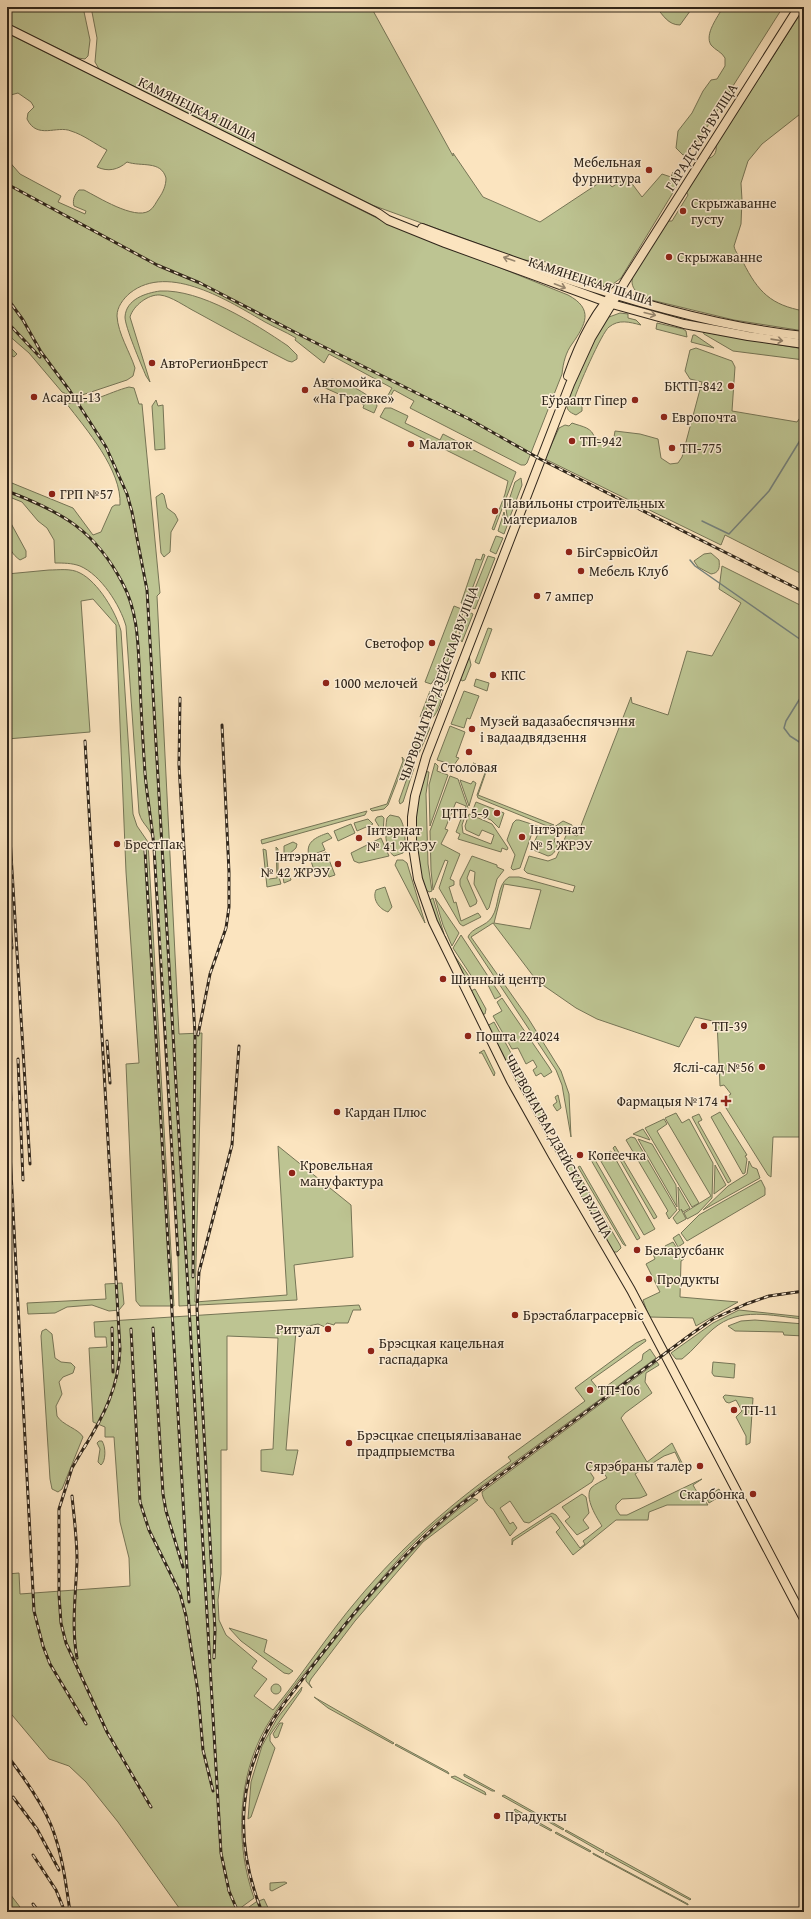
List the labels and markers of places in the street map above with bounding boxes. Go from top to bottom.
place label: Мебельная фурнитура [572,152,641,188]
marker: Мебельная фурнитура [644,165,654,175]
place label: Скрыжаванне густу [691,193,777,229]
marker: Скрыжаванне густу [678,206,688,216]
place label: Скрыжаванне [677,247,763,267]
marker: Скрыжаванне [664,252,674,262]
place label: АвтоРегионБрест [160,353,268,373]
marker: АвтоРегионБрест [147,358,157,368]
place label: Автомойка «На Граевке» [313,372,394,408]
place label: БКТП-842 [665,376,723,396]
marker: БКТП-842 [726,381,736,391]
marker: Автомойка «На Граевке» [300,385,310,395]
place label: Асарці-13 [42,387,101,407]
place label: Еўраапт Гіпер [541,390,627,410]
marker: Асарці-13 [29,392,39,402]
marker: Еўраапт Гіпер [630,395,640,405]
place label: Европочта [672,407,737,427]
marker: Европочта [659,412,669,422]
place label: ТП-942 [580,431,622,451]
place label: Малаток [419,434,473,454]
marker: ТП-942 [567,436,577,446]
place label: ТП-775 [680,438,722,458]
marker: Малаток [406,439,416,449]
marker: ТП-775 [667,443,677,453]
place label: ГРП №57 [60,484,113,504]
marker: ГРП №57 [47,489,57,499]
place label: Павильоны строительных материалов [503,493,666,529]
marker: Павильоны строительных материалов [490,506,500,516]
place label: БігСэрвісОйл [577,542,658,562]
marker: БігСэрвісОйл [564,547,574,557]
place label: Мебель Клуб [589,561,668,581]
marker: Мебель Клуб [576,566,586,576]
place label: 7 ампер [545,586,594,606]
marker: 7 ампер [532,591,542,601]
place label: Светофор [365,633,424,653]
marker: Светофор [427,638,437,648]
place label: КПС [501,665,527,685]
marker: КПС [488,670,498,680]
place label: 1000 мелочей [334,673,418,693]
marker: 1000 мелочей [321,678,331,688]
place label: Музей вадазабеспячэння і вадаадвядзення [480,711,635,747]
marker: Музей вадазабеспячэння і вадаадвядзення [467,724,477,734]
marker: Столовая [464,747,474,757]
place label: Столовая [441,757,497,777]
place label: ЦТП 5-9 [442,803,489,823]
marker: ЦТП 5-9 [492,808,502,818]
place label: Інтэрнат № 5 ЖРЭУ [530,819,593,855]
place label: Інтэрнат № 41 ЖРЭУ [367,820,437,856]
marker: Інтэрнат № 5 ЖРЭУ [517,832,527,842]
marker: Інтэрнат № 41 ЖРЭУ [354,833,364,843]
place label: БрестПак [125,834,184,854]
marker: БрестПак [112,839,122,849]
place label: Інтэрнат № 42 ЖРЭУ [261,846,330,882]
marker: Інтэрнат № 42 ЖРЭУ [333,859,343,869]
place label: Шинный центр [451,969,546,989]
marker: Шинный центр [438,974,448,984]
place label: ТП-39 [712,1016,747,1036]
marker: ТП-39 [699,1021,709,1031]
place label: Пошта 224024 [476,1026,560,1046]
marker: Пошта 224024 [463,1031,473,1041]
place label: Яслі-сад №56 [672,1057,754,1077]
marker: Яслі-сад №56 [757,1062,767,1072]
place label: Фармацыя №174 [617,1091,718,1111]
marker: Фармацыя №174 [721,1096,731,1106]
place label: Кардан Плюс [345,1102,426,1122]
marker: Кардан Плюс [332,1107,342,1117]
place label: Копеечка [588,1145,647,1165]
marker: Копеечка [575,1150,585,1160]
place label: Кровельная мануфактура [300,1155,384,1191]
marker: Кровельная мануфактура [287,1168,297,1178]
place label: Беларусбанк [645,1240,725,1260]
marker: Беларусбанк [632,1245,642,1255]
place label: Продукты [657,1269,720,1289]
marker: Продукты [644,1274,654,1284]
place label: Брэстаблаграсервіс [523,1305,644,1325]
marker: Брэстаблаграсервіс [510,1310,520,1320]
place label: Ритуал [276,1319,320,1339]
marker: Ритуал [323,1324,333,1334]
place label: Брэсцкая кацельная гаспадарка [379,1333,504,1369]
marker: Брэсцкая кацельная гаспадарка [366,1346,376,1356]
place label: ТП-106 [598,1380,640,1400]
marker: ТП-106 [585,1385,595,1395]
place label: ТП-11 [742,1400,777,1420]
marker: ТП-11 [729,1405,739,1415]
place label: Брэсцкае спецыялізаванае прадпрыемства [357,1425,522,1461]
marker: Брэсцкае спецыялізаванае прадпрыемства [344,1438,354,1448]
place label: Сярэбраны талер [586,1456,692,1476]
marker: Сярэбраны талер [695,1461,705,1471]
place label: Скарбонка [679,1484,745,1504]
marker: Скарбонка [748,1489,758,1499]
place label: Прадукты [505,1806,567,1826]
marker: Прадукты [492,1811,502,1821]

